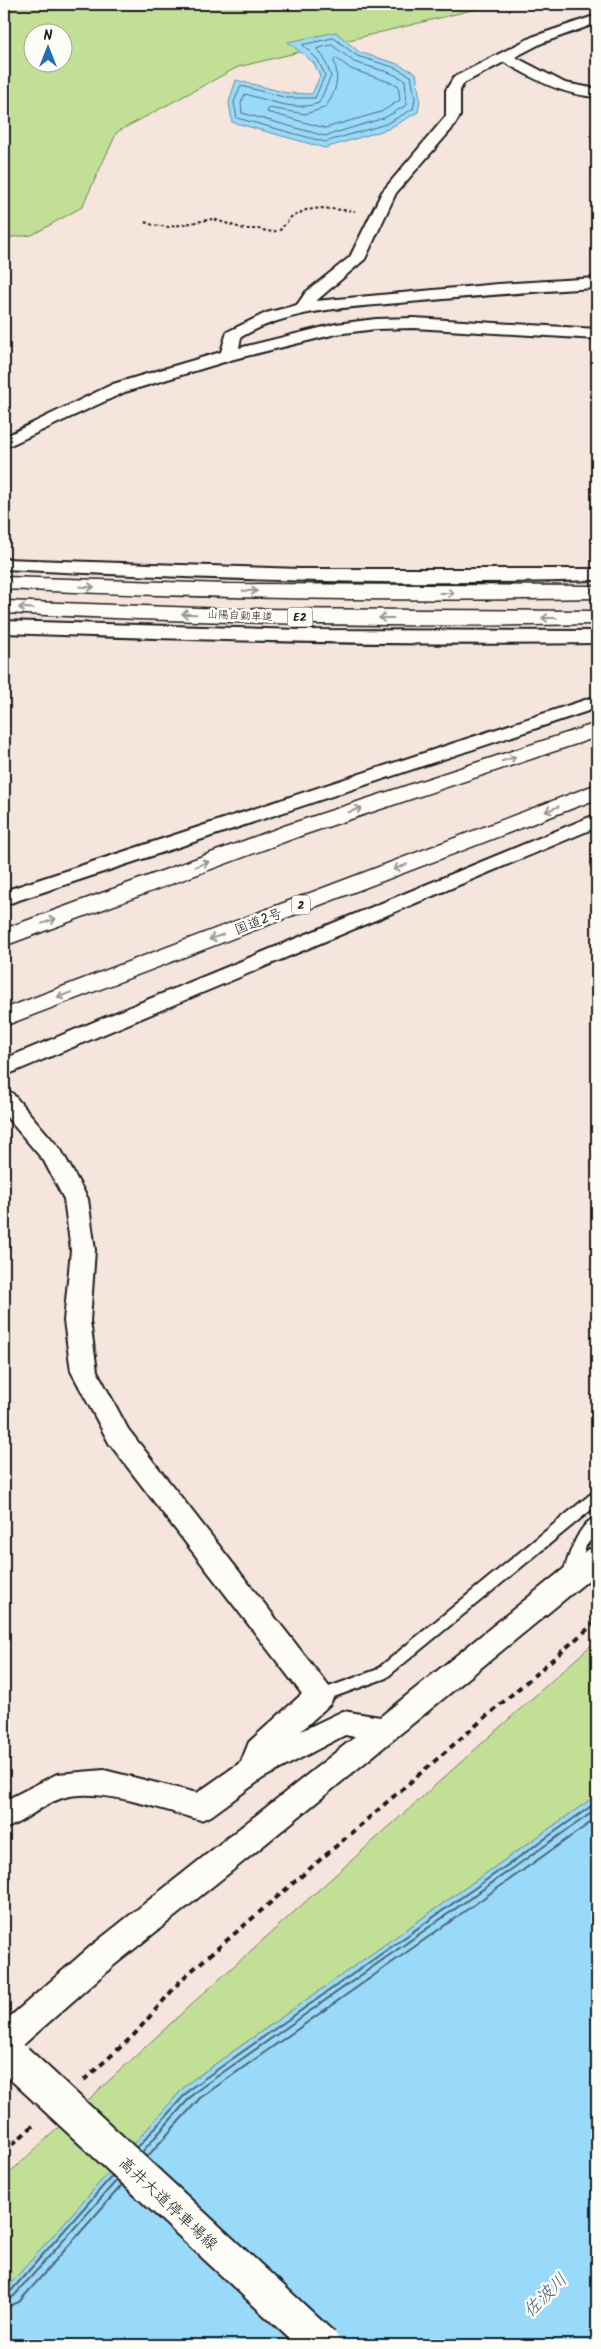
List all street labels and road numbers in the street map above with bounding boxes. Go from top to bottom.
street label: 山陽自動車道 [207,606,273,626]
road number: E2 [288,608,312,626]
road number: 2 [292,896,310,914]
street label: 国道2号 [231,903,286,941]
street label: 高井大道停車場線 [113,2151,223,2257]

